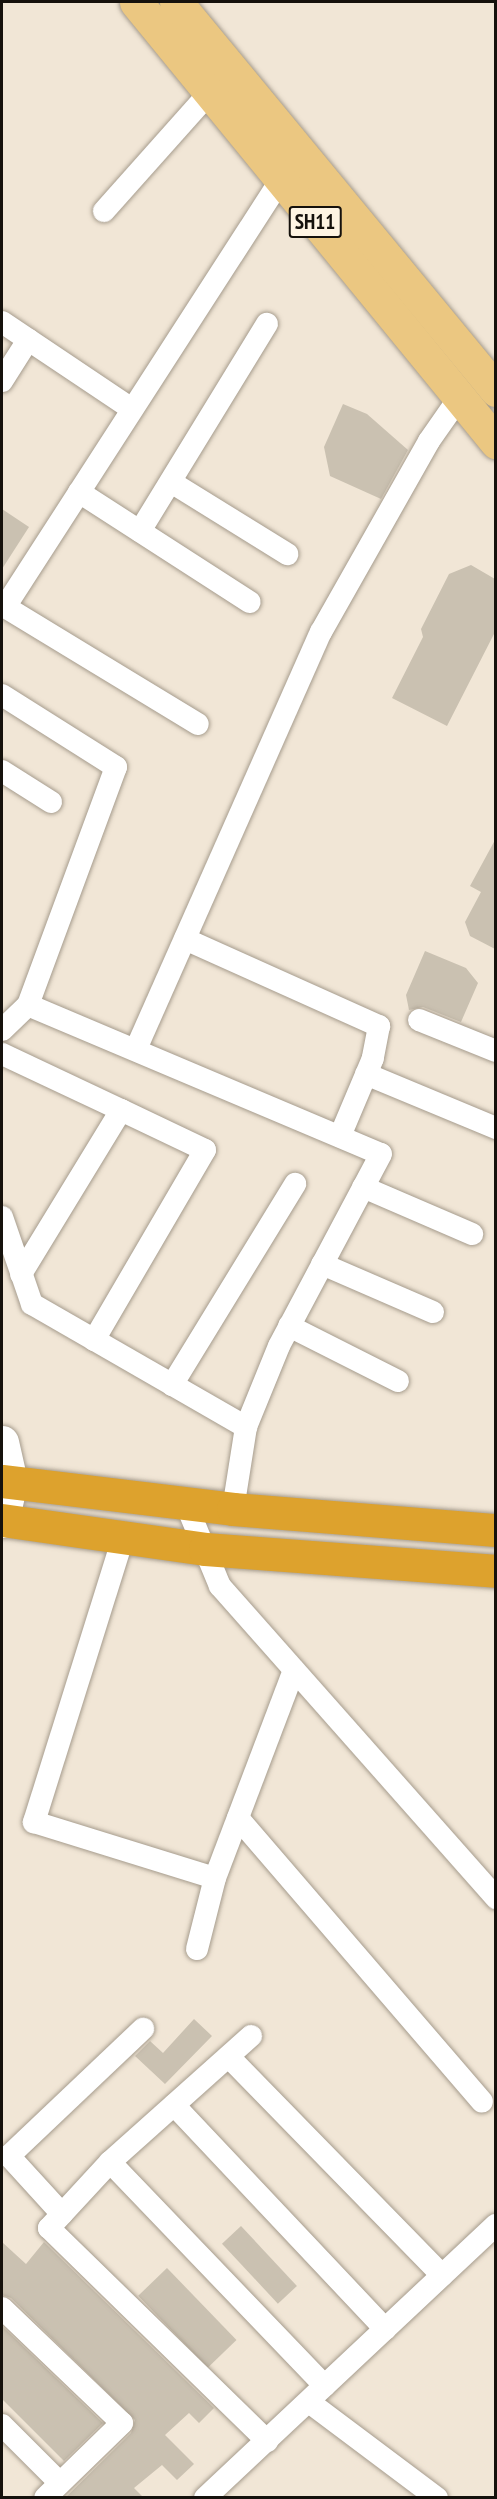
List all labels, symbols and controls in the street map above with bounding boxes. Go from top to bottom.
road number: SH11 [288,204,342,240]

